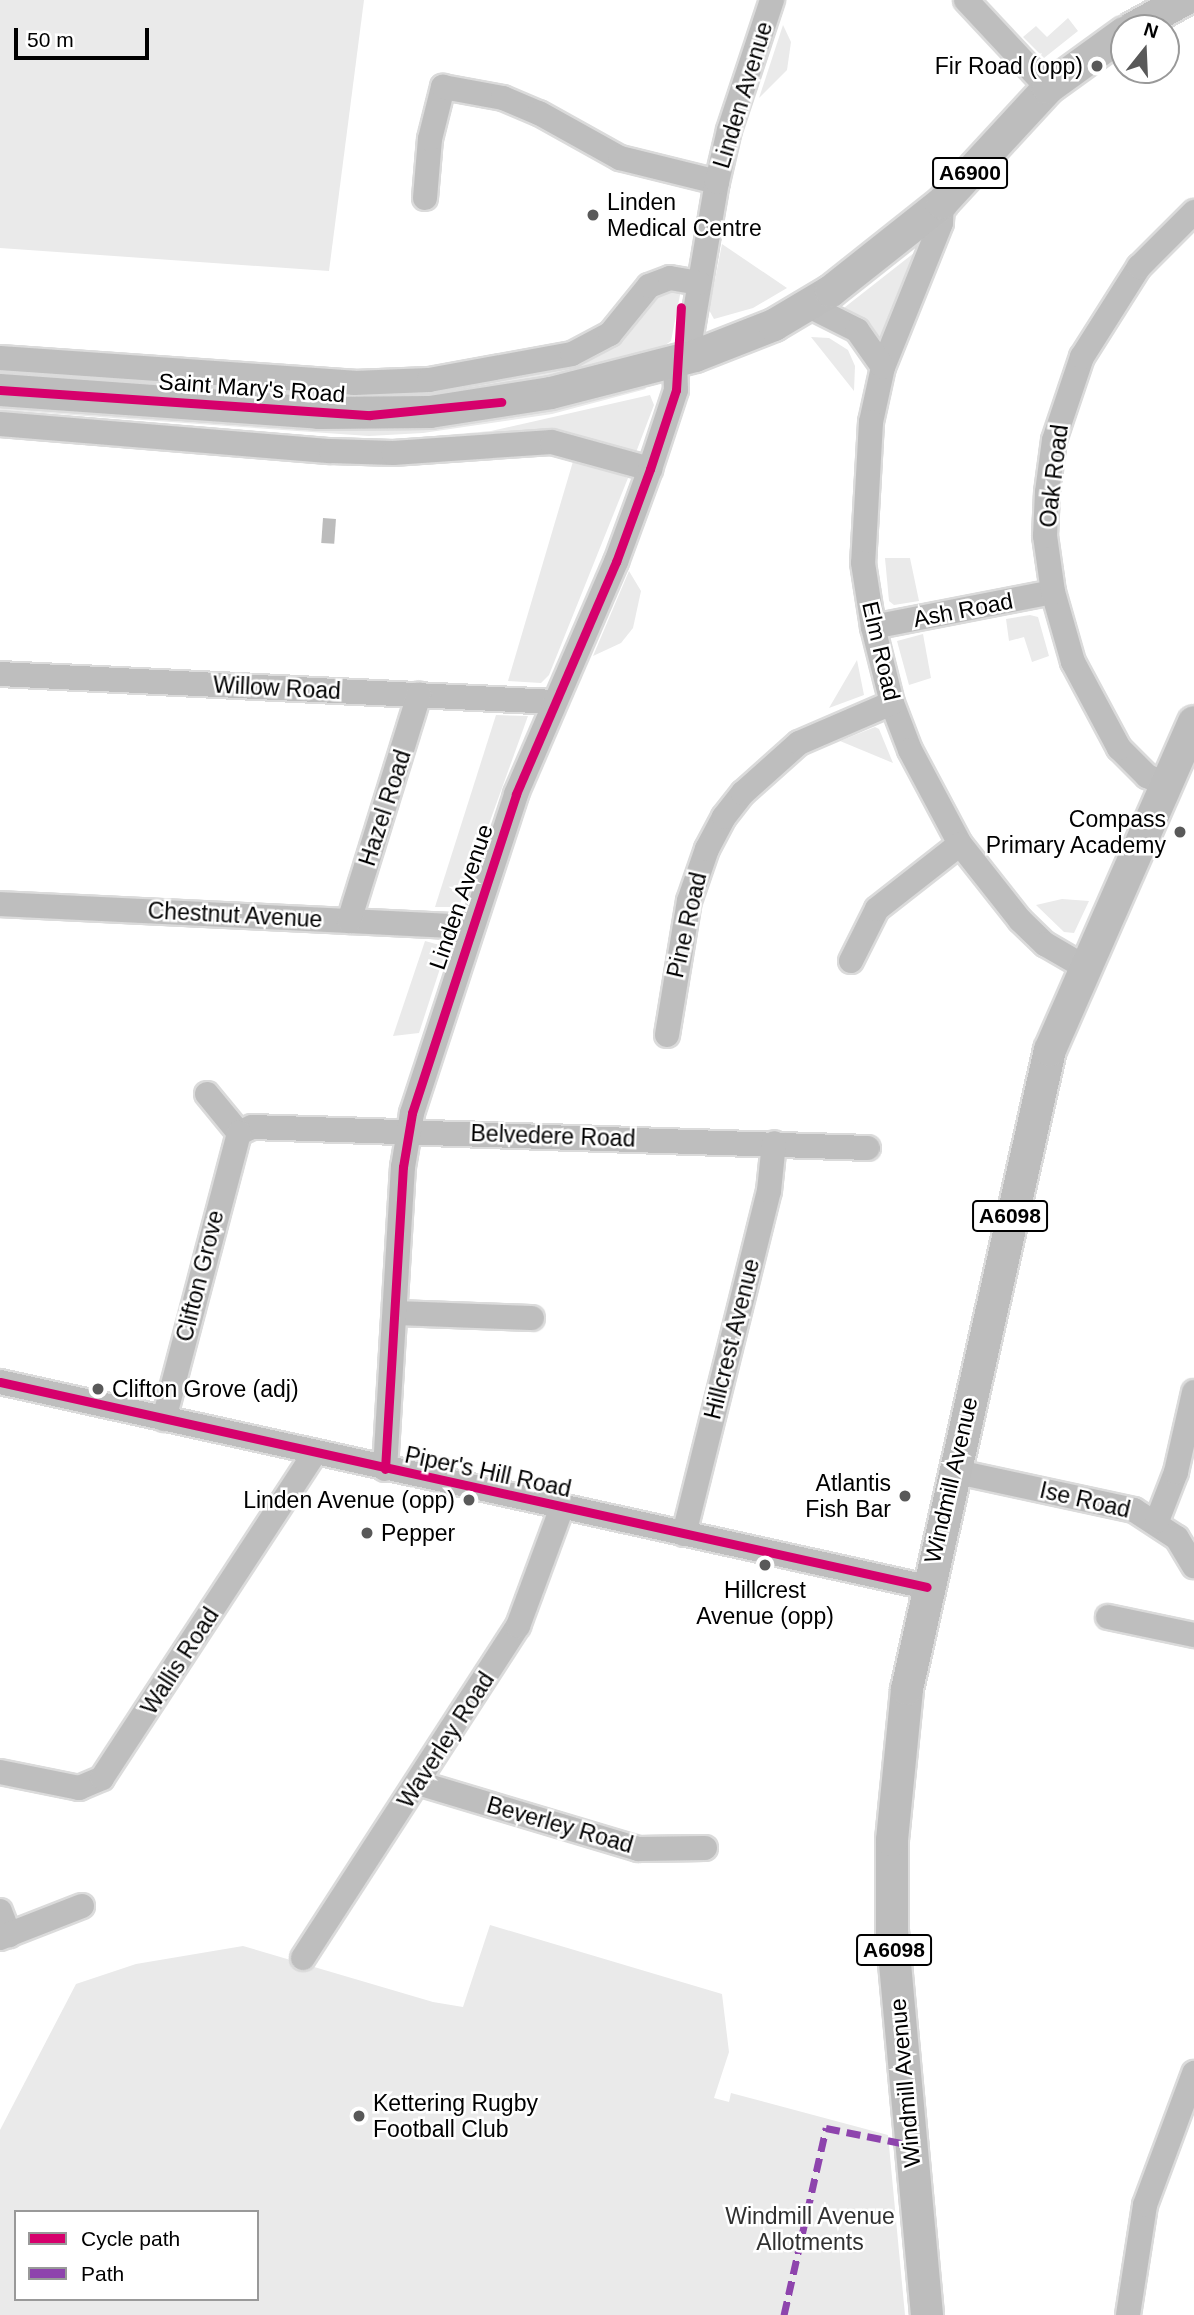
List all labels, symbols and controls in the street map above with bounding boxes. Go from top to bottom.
scale bar [18,14,152,58]
north arrow [1110,14,1180,84]
street label: Linden Avenue [707,18,779,172]
text: N [1141,18,1161,43]
text: 50 m [27,28,74,51]
place label: Fir Road (opp) [935,52,1083,80]
marker: Fir Road (opp) [1089,58,1105,74]
road number: A6900 [932,156,1009,190]
place label: Linden Medical Centre [607,188,762,242]
marker: Linden Medical Centre [585,207,601,223]
street label: Saint Mary's Road [158,368,346,408]
street label: Oak Road [1034,423,1074,529]
street label: Ash Road [911,587,1015,633]
street label: Elm Road [856,599,906,703]
street label: Willow Road [212,671,342,705]
street label: Hazel Road [353,747,417,869]
place label: Compass Primary Academy [985,805,1166,859]
street label: Linden Avenue [423,820,499,974]
marker: Compass Primary Academy [1172,824,1188,840]
street label: Pine Road [661,870,713,980]
street label: Chestnut Avenue [146,897,324,933]
street label: Belvedere Road [470,1119,636,1153]
road number: A6098 [972,1198,1048,1234]
street label: Clifton Grove [170,1208,230,1344]
street label: Hillcrest Avenue [699,1255,765,1423]
place label: Clifton Grove (adj) [112,1375,299,1403]
marker: Clifton Grove (adj) [90,1381,106,1397]
street label: Windmill Avenue [918,1394,984,1566]
street label: Piper's Hill Road [402,1441,574,1503]
place label: Atlantis Fish Bar [805,1469,891,1523]
street label: Ise Road [1037,1476,1133,1524]
place label: Linden Avenue (opp) [242,1486,455,1514]
marker: Atlantis Fish Bar [897,1488,913,1504]
marker: Linden Avenue (opp) [461,1492,477,1508]
place label: Pepper [381,1519,455,1547]
marker: Pepper [359,1525,375,1541]
marker: Hillcrest Avenue (opp) [757,1557,773,1573]
place label: Hillcrest Avenue (opp) [696,1576,834,1630]
street label: Wallis Road [135,1602,225,1720]
street label: Waverley Road [392,1667,500,1813]
street label: Beverley Road [484,1791,636,1859]
road number: A6098 [856,1932,932,1968]
street label: Windmill Avenue [884,1997,926,2169]
place label: Kettering Rugby Football Club [373,2089,538,2143]
marker: Kettering Rugby Football Club [351,2108,367,2124]
park label: Windmill Avenue Allotments [725,2202,895,2256]
legend [14,2210,259,2301]
text: Cycle path [81,2227,180,2250]
text: Path [81,2262,124,2285]

